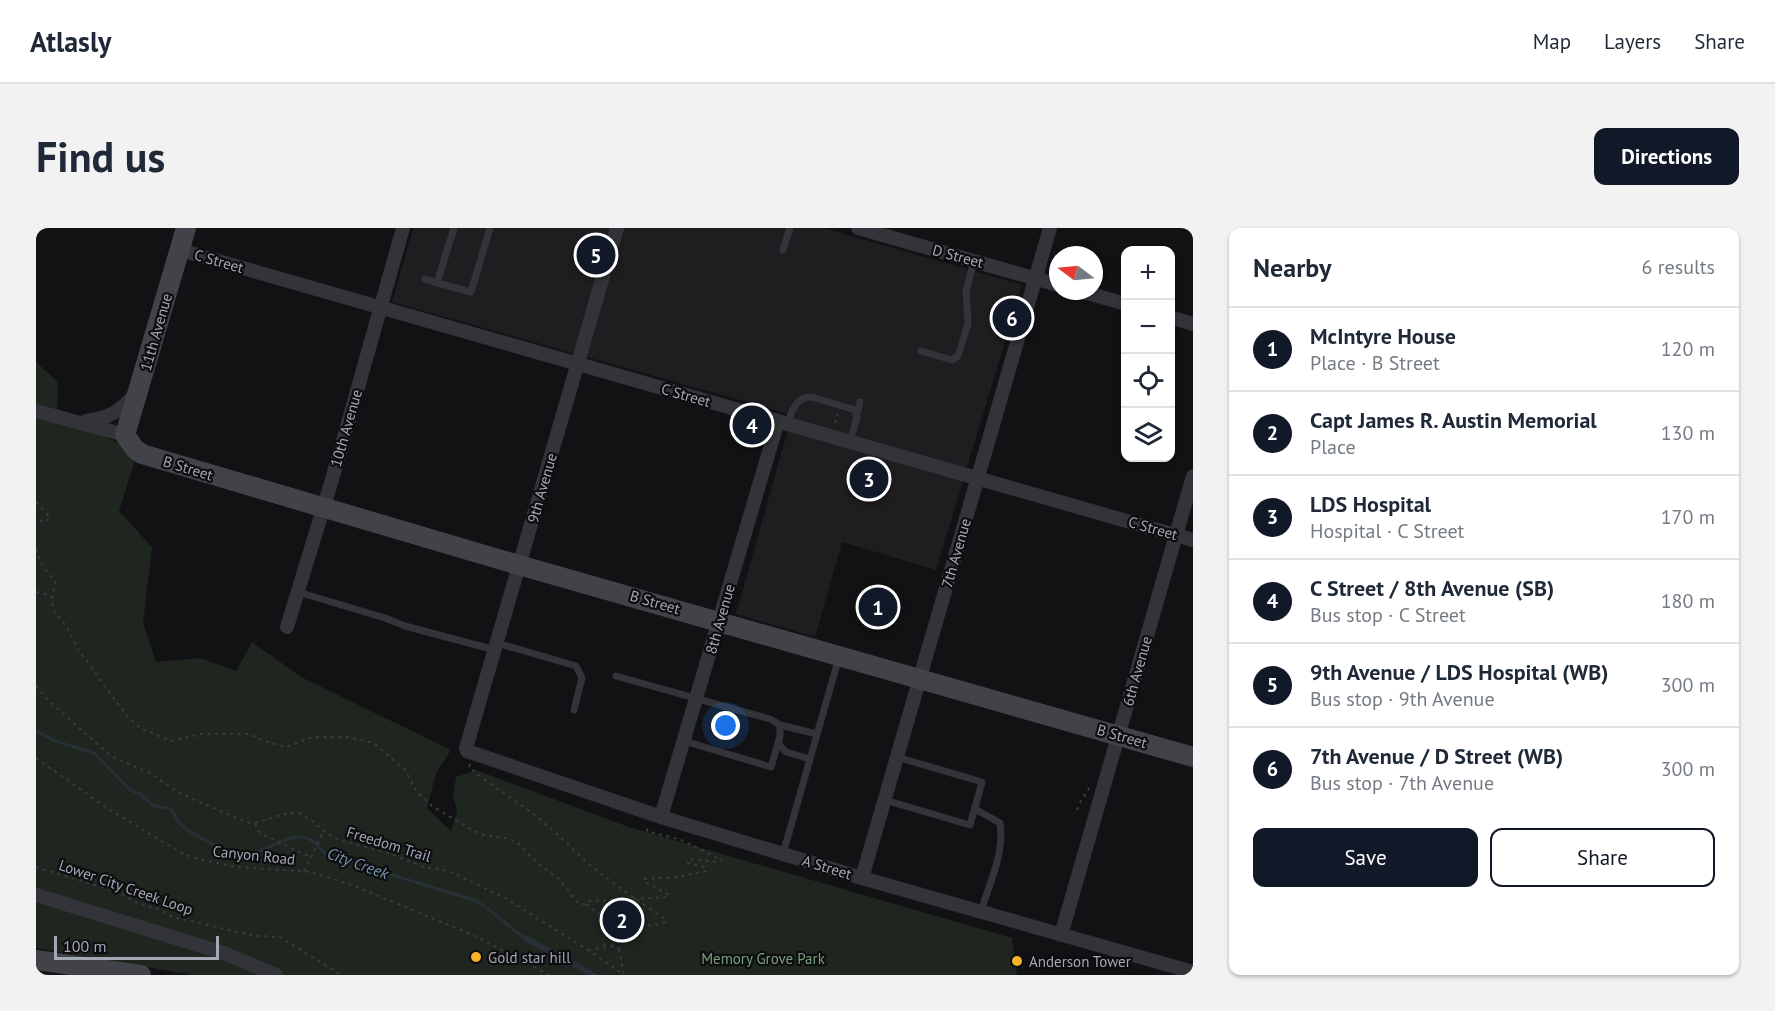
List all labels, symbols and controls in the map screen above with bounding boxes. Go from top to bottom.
text: Atlasly [30,23,112,60]
text: Map [1533,28,1571,55]
text: Layers [1604,28,1661,55]
text: Share [1694,28,1745,55]
button: Directions [1594,128,1739,185]
text: Find us [36,129,165,184]
pin: 5 [576,232,616,278]
street label: D Street [930,240,986,272]
street label: C Street [192,245,246,277]
north arrow [1049,246,1103,300]
map controls [1121,246,1175,462]
button: + [1121,246,1175,300]
text: Nearby [1253,251,1331,284]
text: 6 results [1642,254,1715,280]
street label: 11th Avenue [136,291,176,373]
pin: 6 [992,296,1032,340]
button: − [1121,300,1175,354]
text: McIntyre House [1310,322,1456,350]
text: 1 [1267,336,1278,362]
text: 120 m [1661,336,1715,362]
text: Place · B Street [1310,350,1440,376]
button: locate [1121,354,1175,408]
street label: C Street [659,379,713,411]
street label: 10th Avenue [326,387,366,469]
pin: 4 [732,402,772,448]
text: Capt James R. Austin Memorial [1310,406,1597,434]
button: layers [1121,408,1175,462]
text: 2 [1267,420,1278,446]
text: 130 m [1661,420,1715,446]
text: Place [1310,434,1356,460]
street label: B Street [161,451,215,485]
street label: 9th Avenue [523,451,561,525]
pin: 3 [850,456,888,502]
text: LDS Hospital [1310,490,1431,518]
text: 3 [1267,504,1278,530]
text: 170 m [1661,504,1715,530]
street label: C Street [1126,512,1180,544]
street label: 7th Avenue [937,516,975,590]
text: Hospital · C Street [1310,518,1464,544]
text: C Street / 8th Avenue (SB) [1310,574,1554,602]
street label: 8th Avenue [701,582,739,656]
pin: 1 [858,584,898,629]
street label: B Street [628,586,682,618]
text: 4 [1267,588,1278,614]
text: 180 m [1661,588,1715,614]
text: Bus stop · C Street [1310,602,1466,628]
street label: 6th Avenue [1118,634,1156,708]
text: 9th Avenue / LDS Hospital (WB) [1310,658,1609,686]
text: 5 [1267,672,1278,698]
text: 300 m [1661,672,1715,698]
text: Bus stop · 9th Avenue [1310,686,1495,712]
your location [711,711,740,740]
street label: B Street [1095,720,1149,752]
text: 7th Avenue / D Street (WB) [1310,742,1563,770]
text: 6 [1267,756,1278,782]
text: 300 m [1661,756,1715,782]
text: Bus stop · 7th Avenue [1310,770,1494,796]
street label: Freedom Trail [344,822,434,866]
button: Save [1253,828,1478,887]
button: Share [1490,828,1715,887]
street label: Canyon Road [212,841,296,869]
water label: City Creek [325,843,392,884]
street label: A Street [800,851,854,883]
street label: Lower City Creek Loop [56,855,196,919]
pin: 2 [602,898,642,942]
scale bar [54,933,219,960]
text: 100 m [63,936,106,956]
place label: Gold star hill [488,948,571,967]
park label: Memory Grove Park [701,949,826,968]
marker: Gold star hill [469,950,483,964]
place label: Anderson Tower [1029,952,1131,971]
marker: Anderson Tower [1010,954,1024,968]

